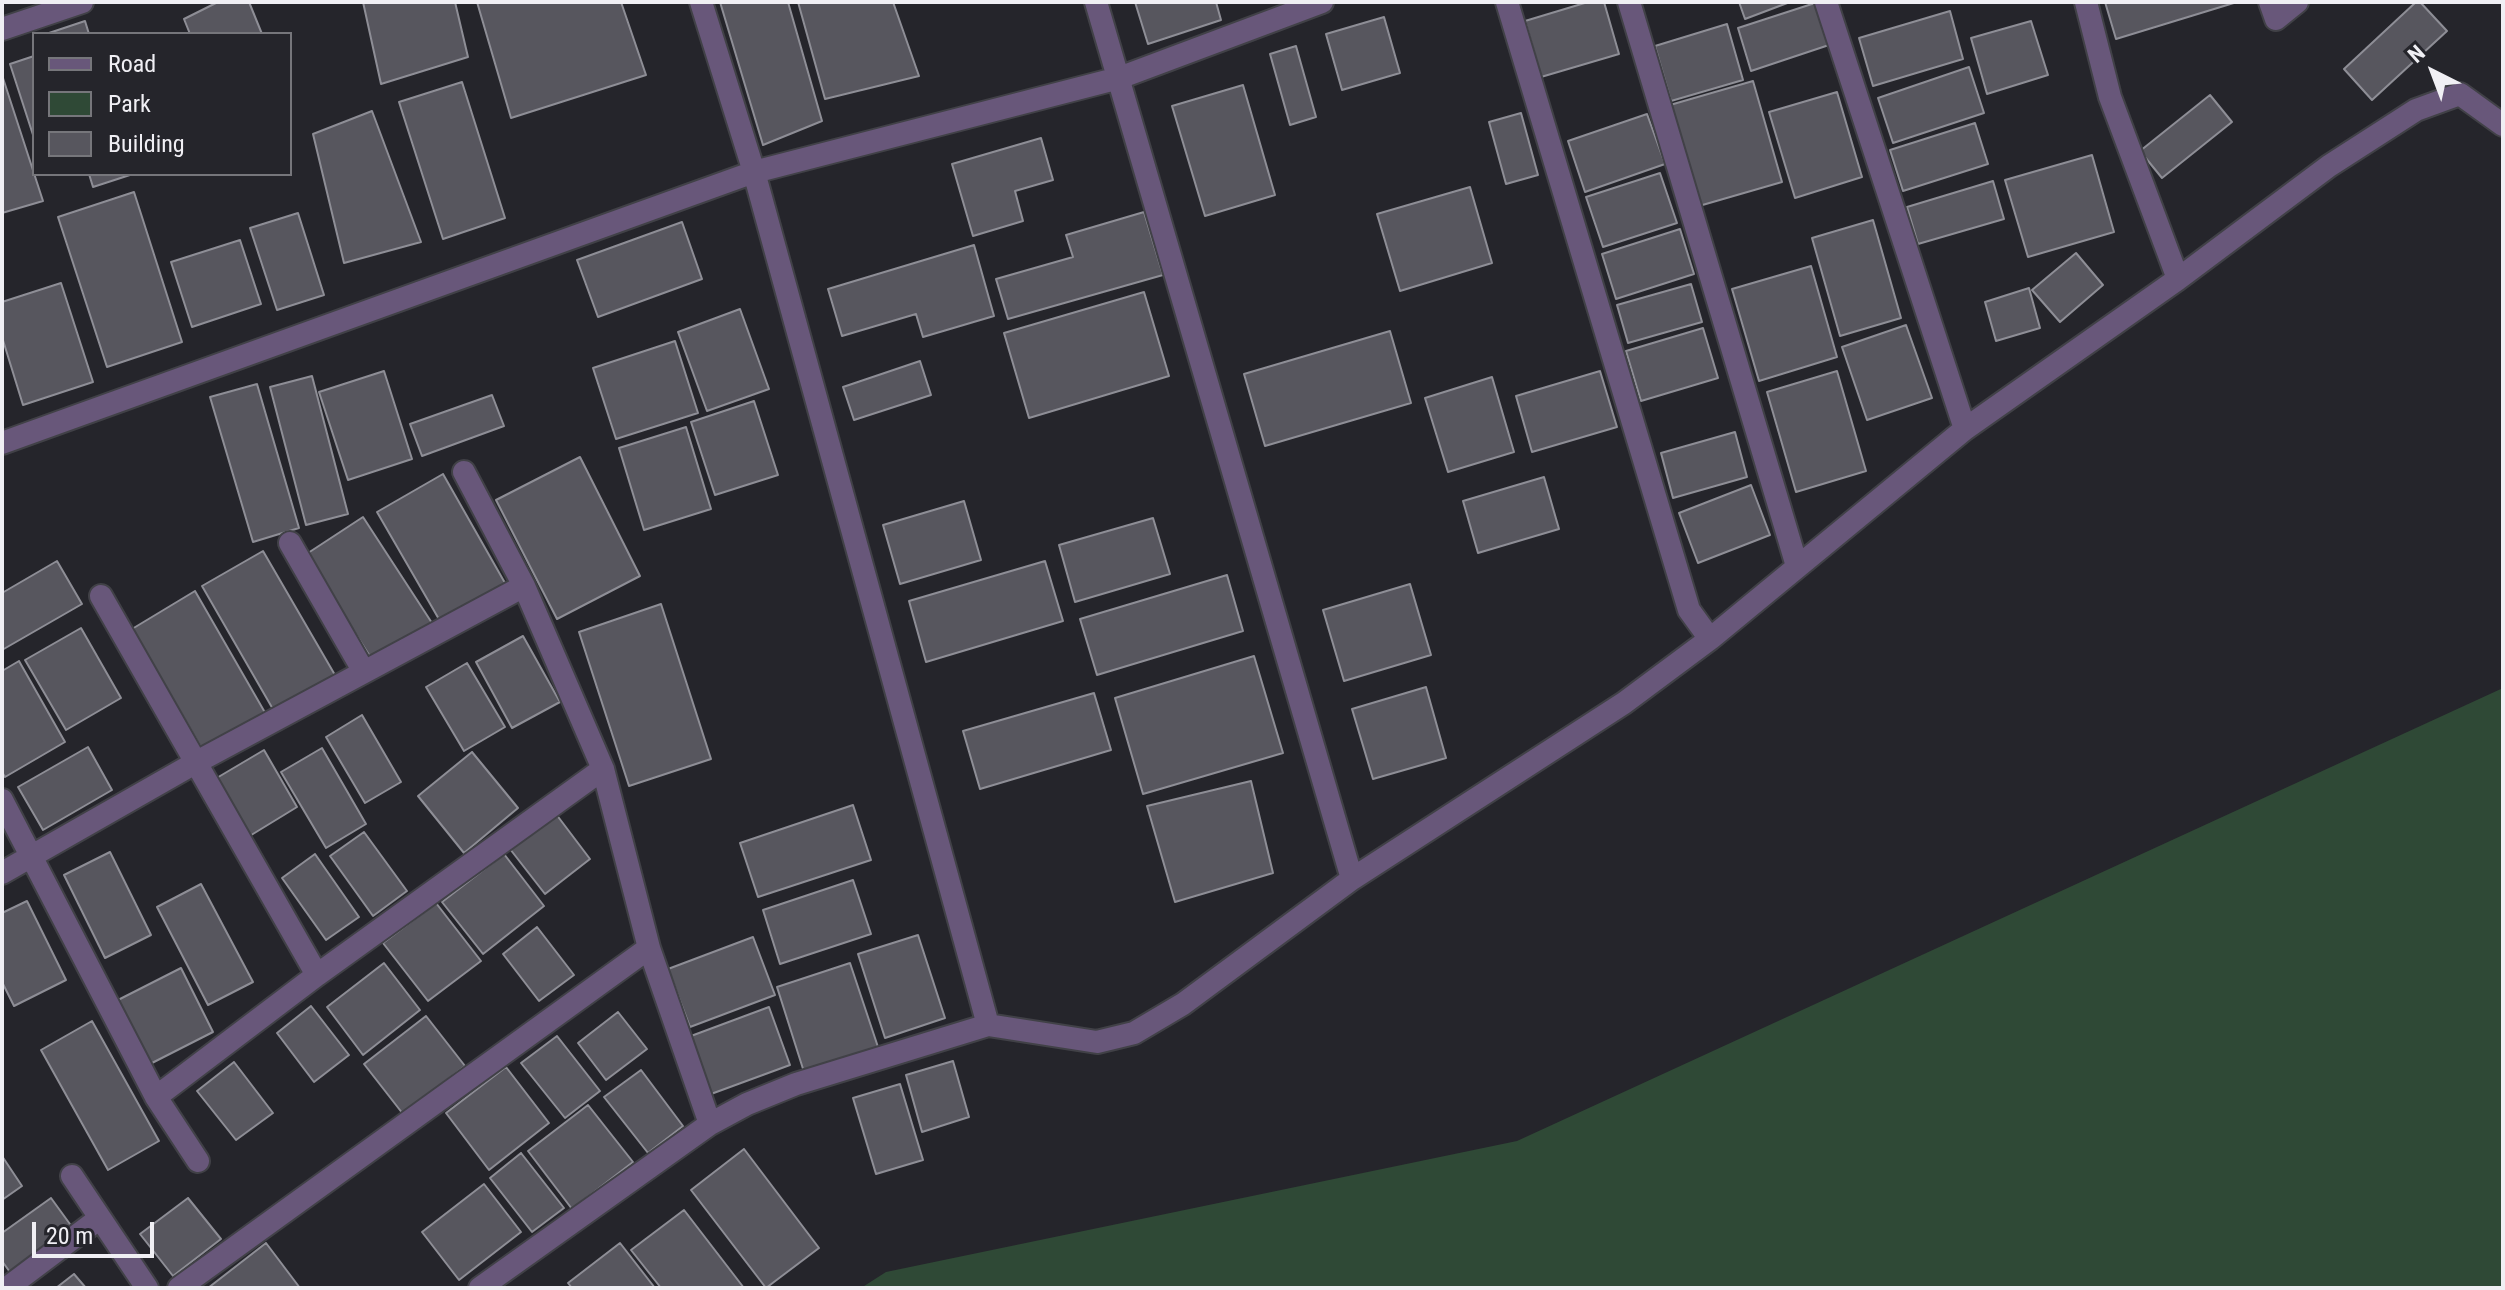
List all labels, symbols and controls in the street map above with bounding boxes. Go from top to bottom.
legend [32,32,292,176]
north arrow [2393,32,2473,112]
text: N [2403,40,2430,68]
text: Road [108,50,156,78]
text: Park [108,90,151,118]
text: Building [108,130,185,158]
scale bar [36,1206,158,1256]
text: 20 m [46,1222,93,1250]

